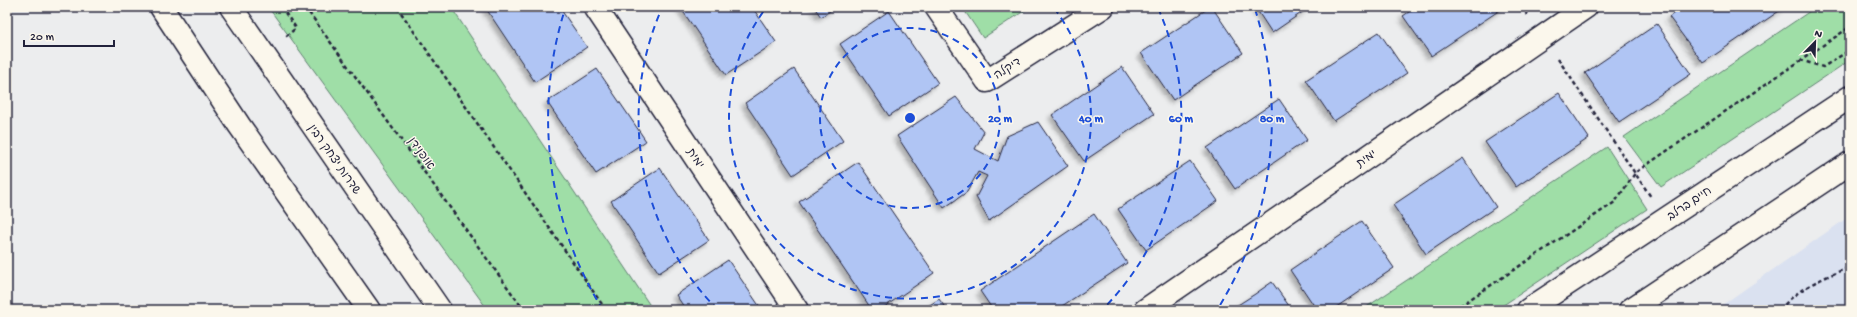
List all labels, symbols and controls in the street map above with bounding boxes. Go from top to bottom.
scale bar [24,22,114,48]
north arrow [1795,22,1835,62]
text: N [1812,28,1824,42]
text: 20 m [30,31,55,45]
street label: דיקלה [991,55,1024,84]
centre of rings [903,111,917,125]
text: 20 m [988,113,1013,127]
text: 40 m [1078,113,1103,127]
text: 60 m [1169,113,1194,127]
text: 80 m [1260,113,1285,127]
street label: שדרות יצחק רבין [304,122,363,198]
street label: אופנידן [404,135,437,173]
street label: ימית [682,145,706,172]
street label: ימית [1354,148,1380,172]
street label: חיים ברלב [1665,184,1715,225]

